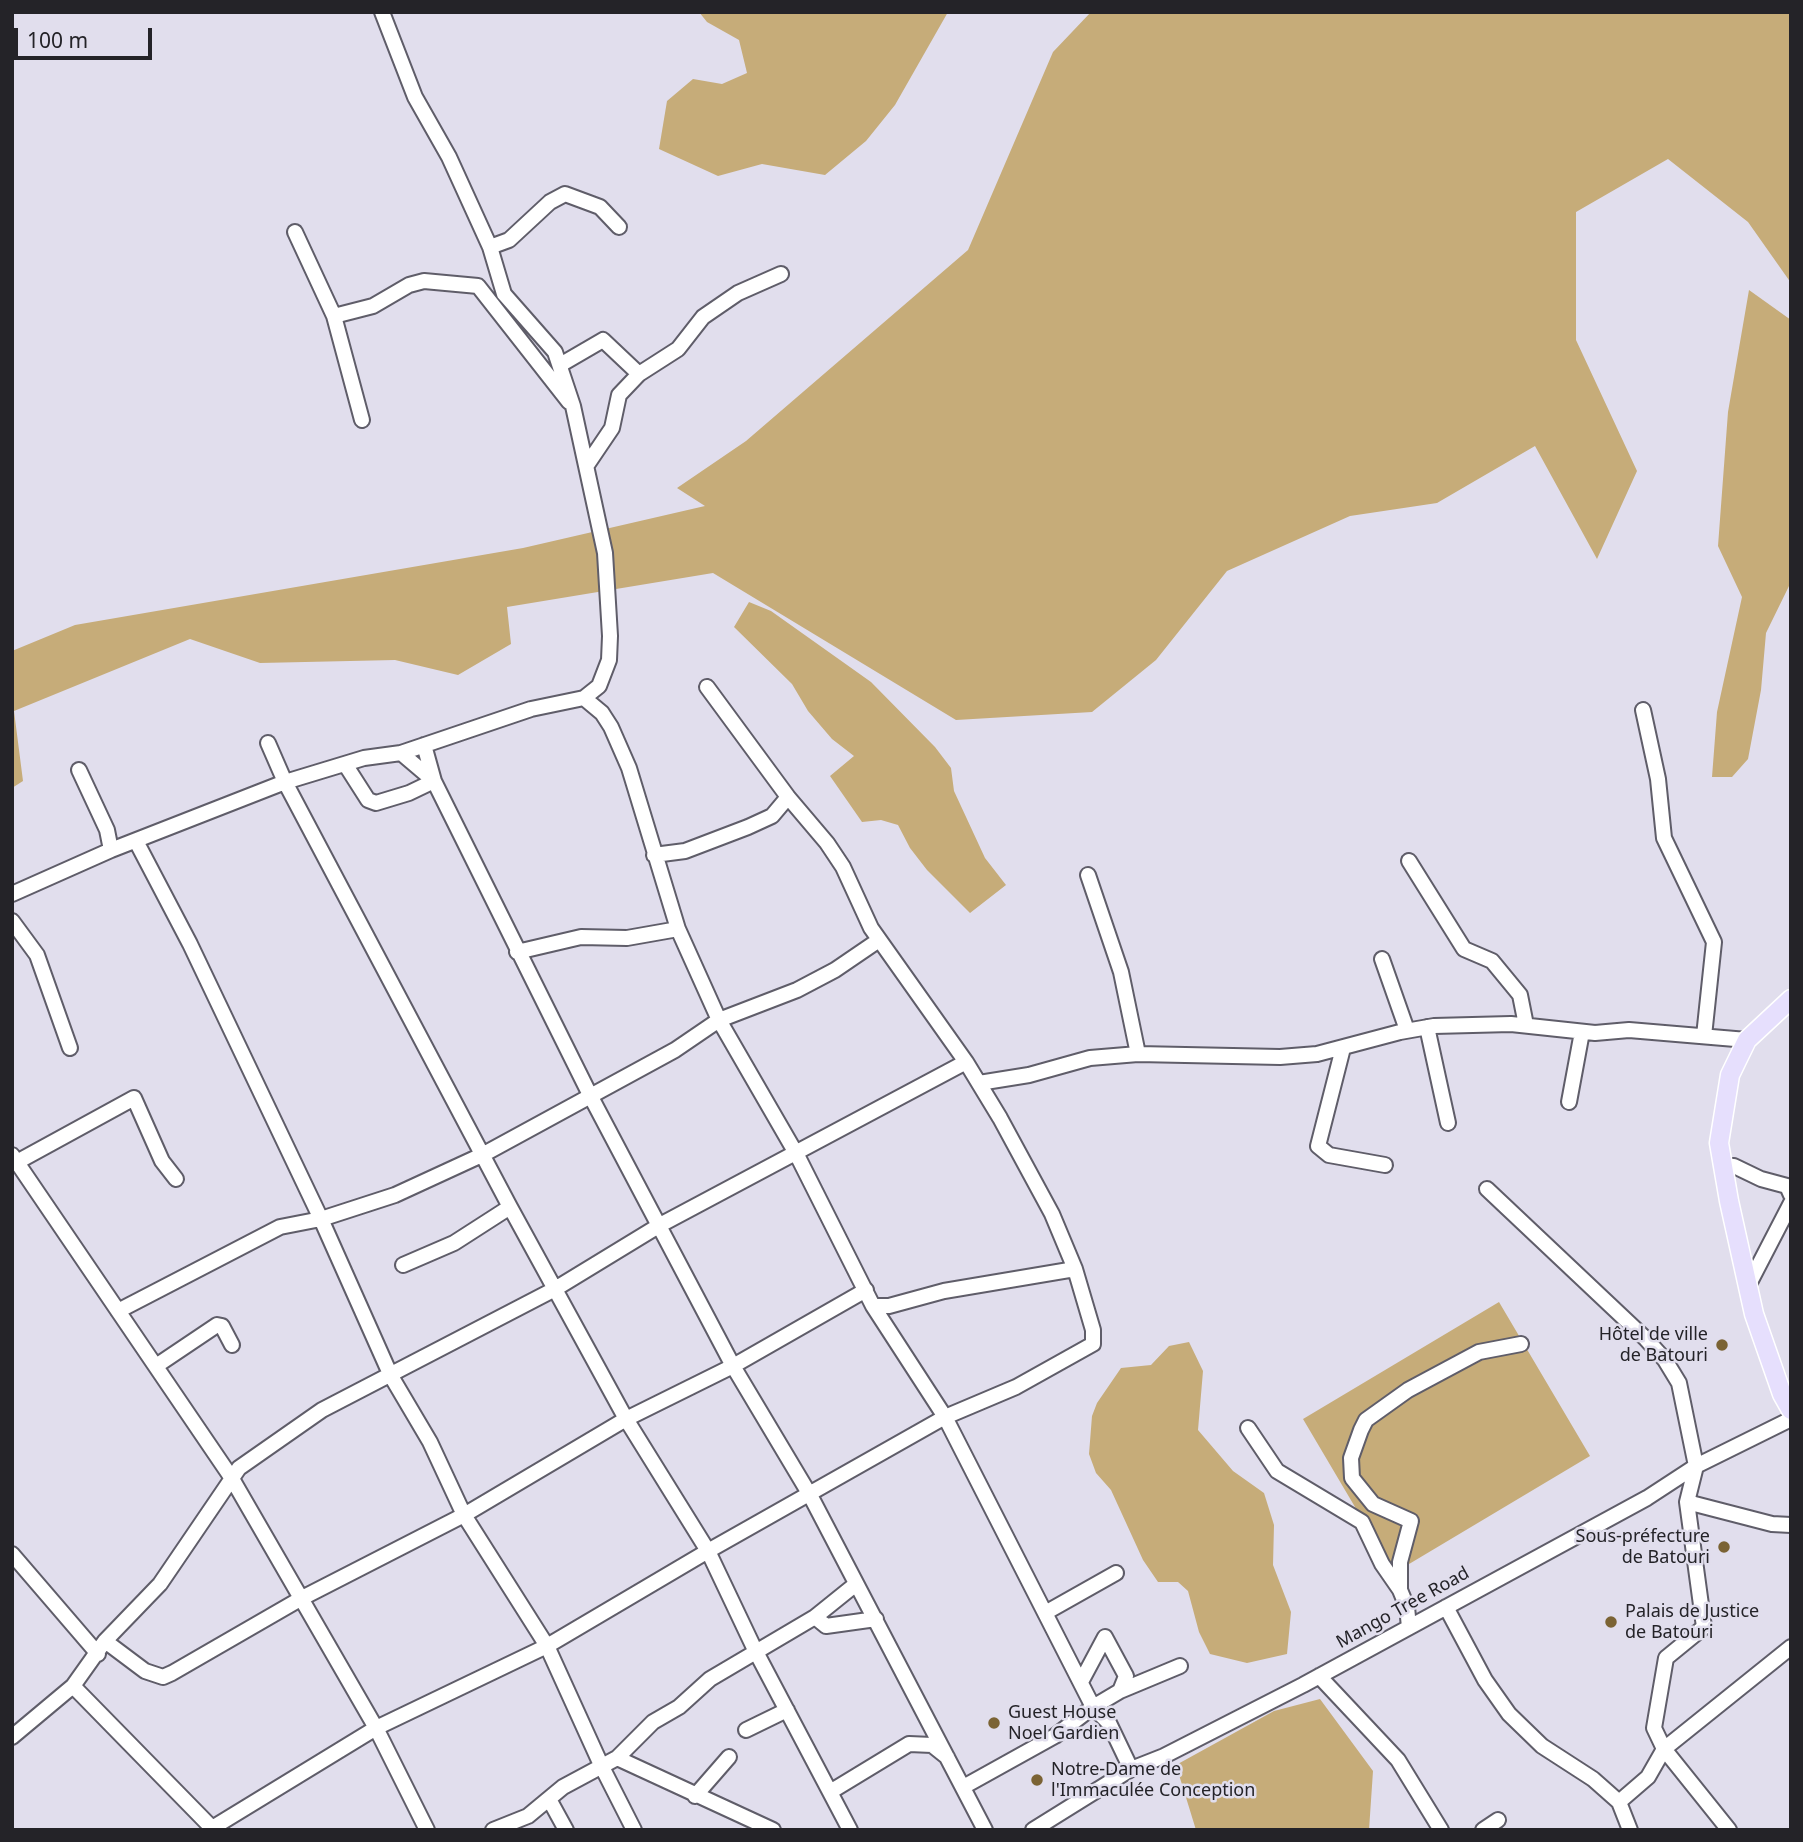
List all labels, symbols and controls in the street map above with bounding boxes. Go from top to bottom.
scale bar [18,14,156,58]
text: 100 m [27,26,88,54]
place label: Hôtel de ville de Batouri [1599,1324,1708,1366]
marker: Hôtel de ville de Batouri [1714,1337,1730,1353]
place label: Sous-préfecture de Batouri [1576,1526,1710,1568]
marker: Sous-préfecture de Batouri [1716,1539,1732,1555]
street label: Mango Tree Road [1333,1563,1473,1653]
place label: Palais de Justice de Batouri [1625,1601,1759,1644]
marker: Palais de Justice de Batouri [1603,1614,1619,1630]
place label: Guest House Noel Gardien [1008,1702,1119,1744]
marker: Guest House Noel Gardien [986,1715,1002,1731]
place label: Notre-Dame de l'Immaculée Conception [1051,1759,1255,1802]
marker: Notre-Dame de l'Immaculée Conception [1029,1772,1045,1788]

